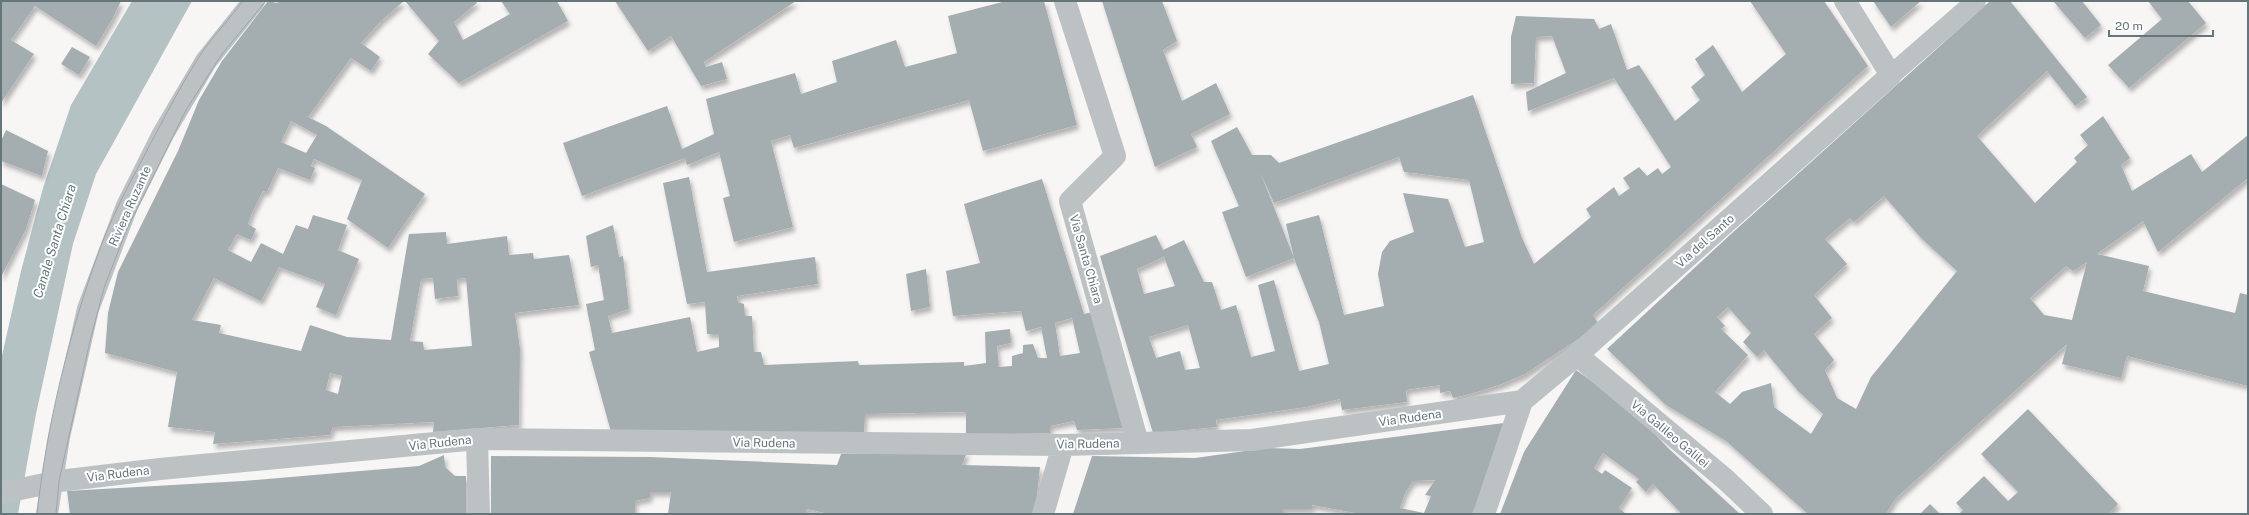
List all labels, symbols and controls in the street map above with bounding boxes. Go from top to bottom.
scale bar [2109,12,2213,38]
text: 20 m [2115,19,2143,33]
street label: Riviera Ruzante [106,164,154,248]
water label: Canale Santa Chiara [30,182,79,300]
street label: Via del Santo [1673,211,1737,271]
street label: Via Santa Chiara [1067,213,1105,305]
street label: Via Galileo Galilei [1628,397,1712,471]
street label: Via Rudena [1378,407,1442,429]
street label: Via Rudena [408,433,472,453]
street label: Via Rudena [732,435,796,451]
street label: Via Rudena [1056,436,1120,452]
street label: Via Rudena [86,463,150,485]

